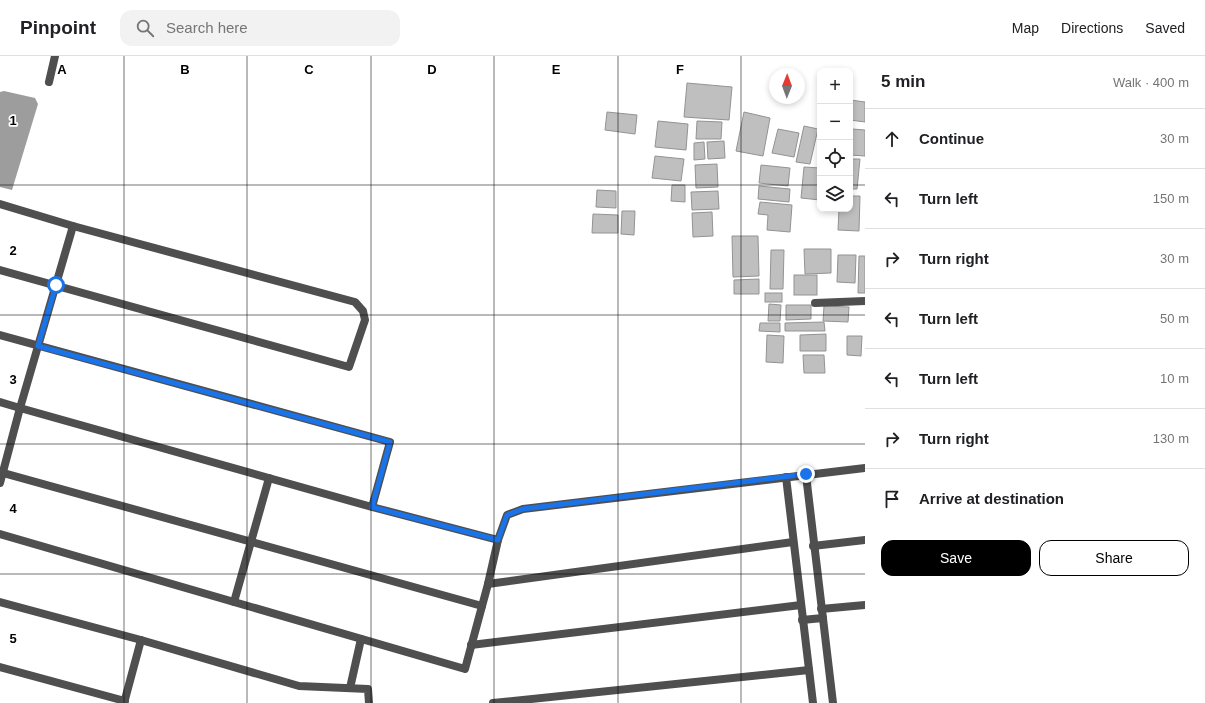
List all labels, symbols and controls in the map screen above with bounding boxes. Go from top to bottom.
search box [120,10,400,46]
text: Pinpoint [20,17,96,38]
icon: search [134,17,156,39]
text: Search here [166,19,248,36]
text: Map [1012,20,1039,36]
text: Directions [1061,20,1123,36]
text: Saved [1145,20,1185,36]
text: A [57,62,67,77]
text: B [180,62,190,77]
text: C [304,62,314,77]
text: D [427,62,437,77]
text: E [552,62,561,77]
text: F [676,62,684,77]
north arrow [769,68,805,104]
map controls [817,68,853,212]
button: + [817,68,853,104]
text: 5 min [881,72,925,91]
text: Walk · 400 m [1113,75,1189,90]
button: − [817,104,853,140]
text: 1 [9,113,17,128]
icon: ahead [881,128,903,150]
text: Continue [919,130,984,147]
text: 30 m [1160,131,1189,146]
button: locate [817,140,853,176]
button: layers [817,176,853,212]
icon: left [881,188,903,210]
text: Turn left [919,190,978,207]
text: 150 m [1153,191,1189,206]
text: 2 [9,243,17,258]
icon: right [881,248,903,270]
text: Turn right [919,250,989,267]
text: 30 m [1160,251,1189,266]
route start [47,276,65,294]
icon: left [881,308,903,330]
text: Turn left [919,310,978,327]
text: 50 m [1160,311,1189,326]
icon: left [881,368,903,390]
text: Turn left [919,370,978,387]
text: 10 m [1160,371,1189,386]
text: 3 [9,372,17,387]
icon: right [881,428,903,450]
text: Turn right [919,430,989,447]
text: 130 m [1153,431,1189,446]
route end [797,465,815,483]
icon: arrive [881,488,903,510]
text: Arrive at destination [919,490,1064,507]
text: 4 [9,501,17,516]
button: Save [881,540,1031,576]
button: Share [1039,540,1189,576]
text: 5 [9,631,17,646]

